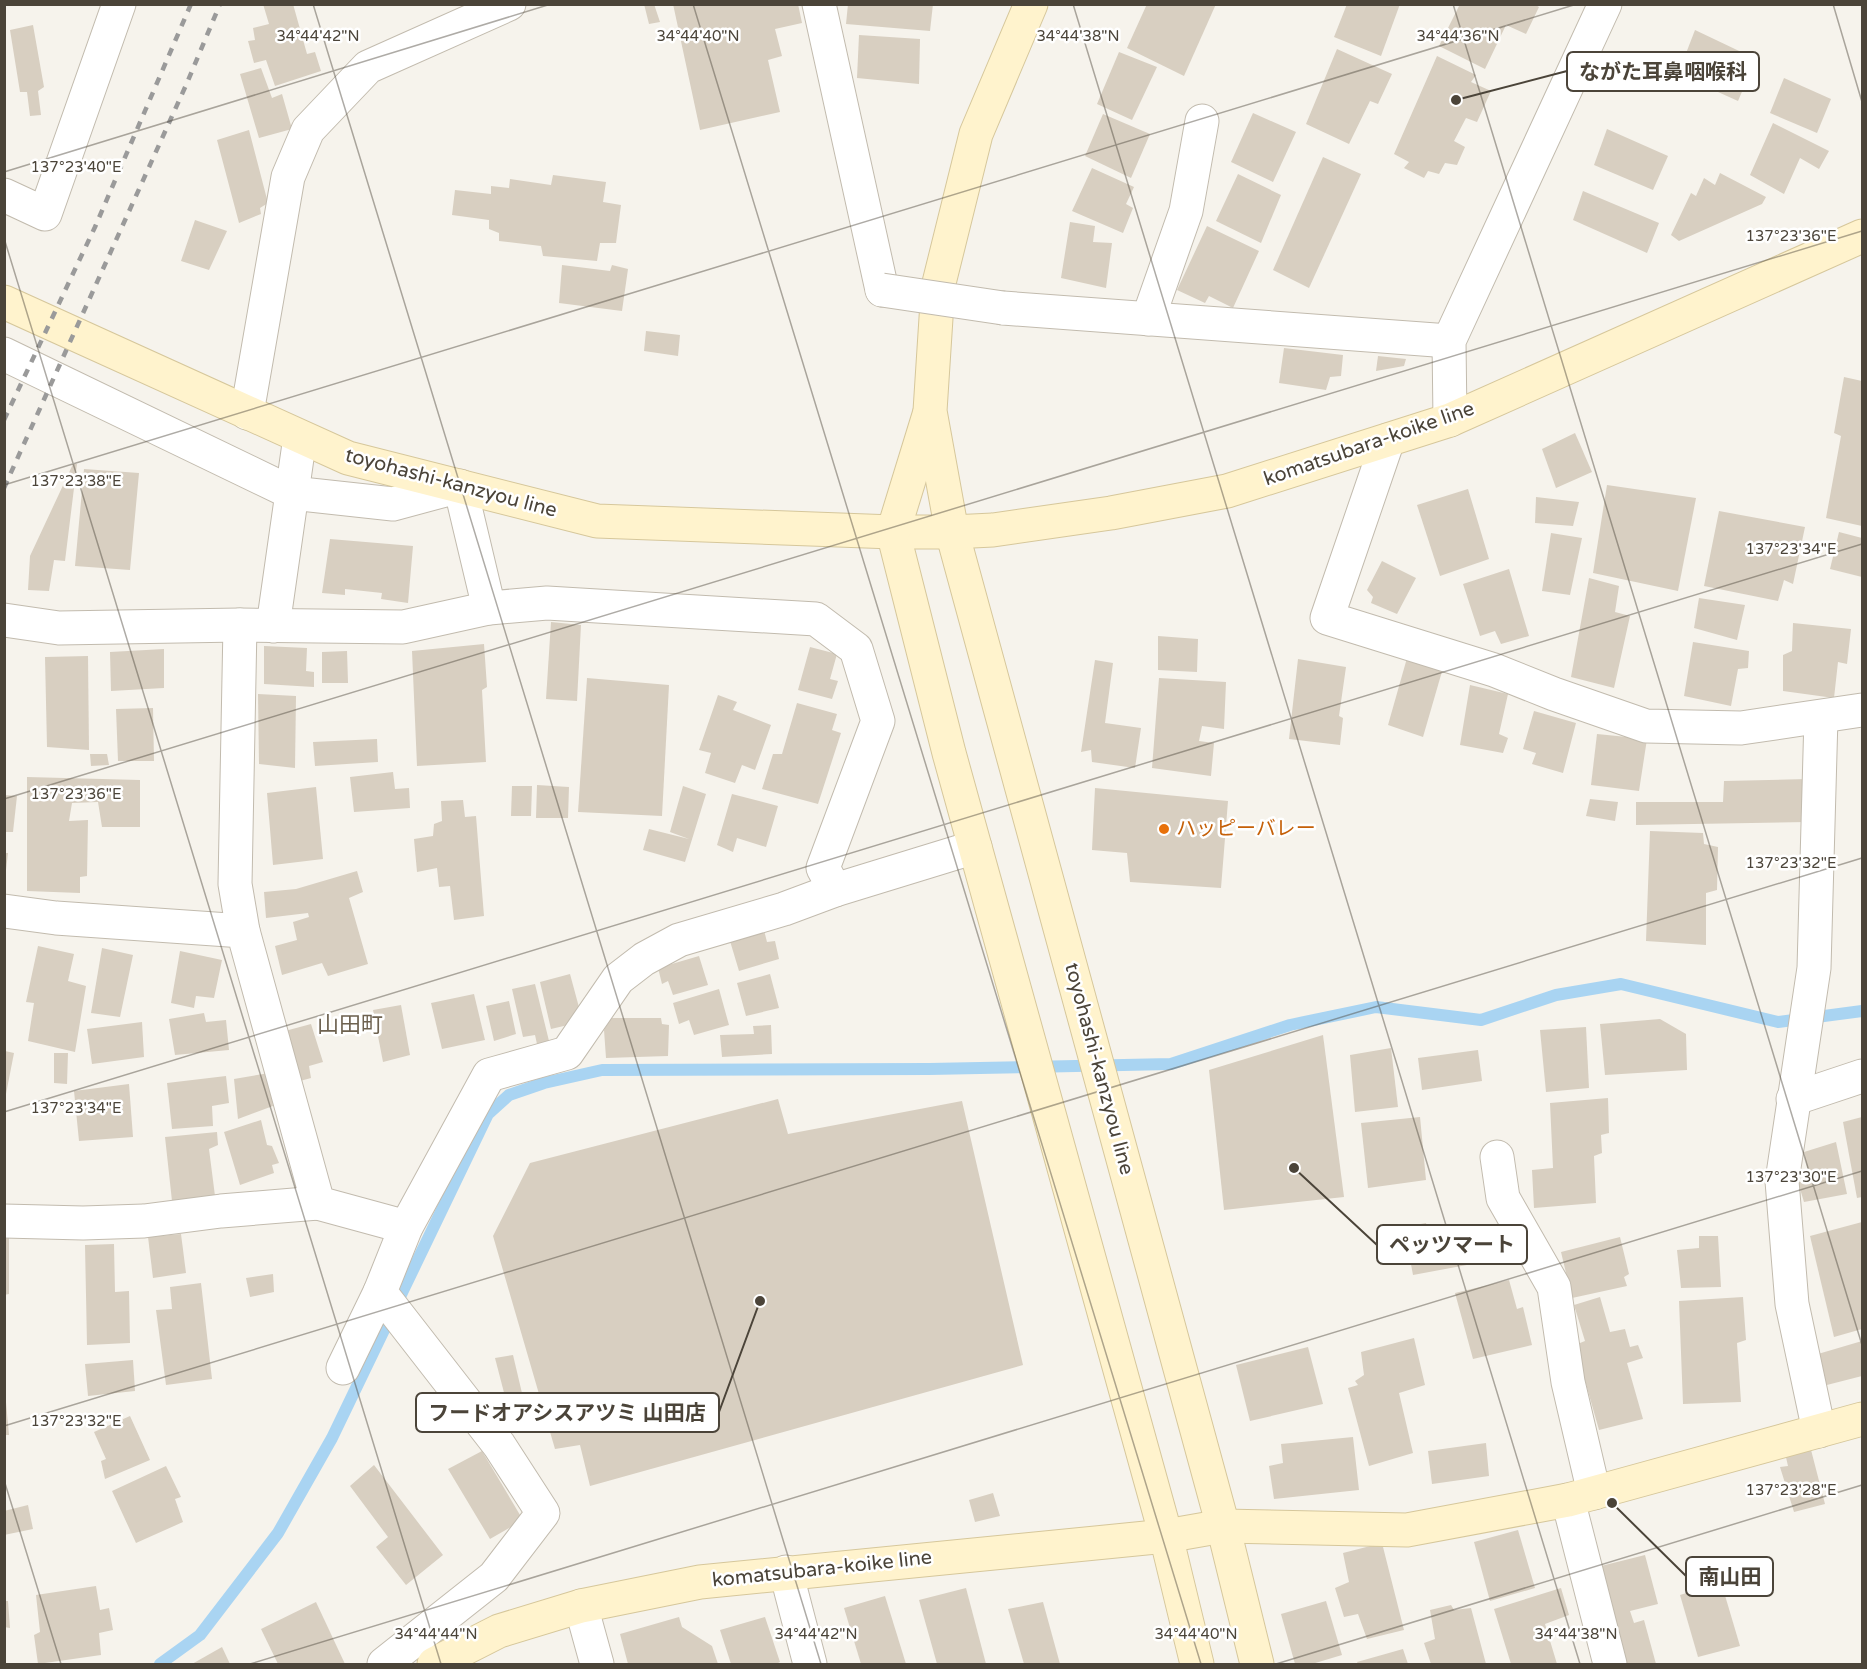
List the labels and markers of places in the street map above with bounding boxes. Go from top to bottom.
callout: ながた耳鼻咽喉科 [1567,52,1759,91]
place label: ハッピーバレー [1176,817,1316,841]
marker: ハッピーバレー [1157,822,1171,836]
callout: ペッツマート [1377,1225,1527,1264]
callout: フードオアシスアツミ 山田店 [416,1393,719,1432]
callout: 南山田 [1686,1557,1773,1596]

